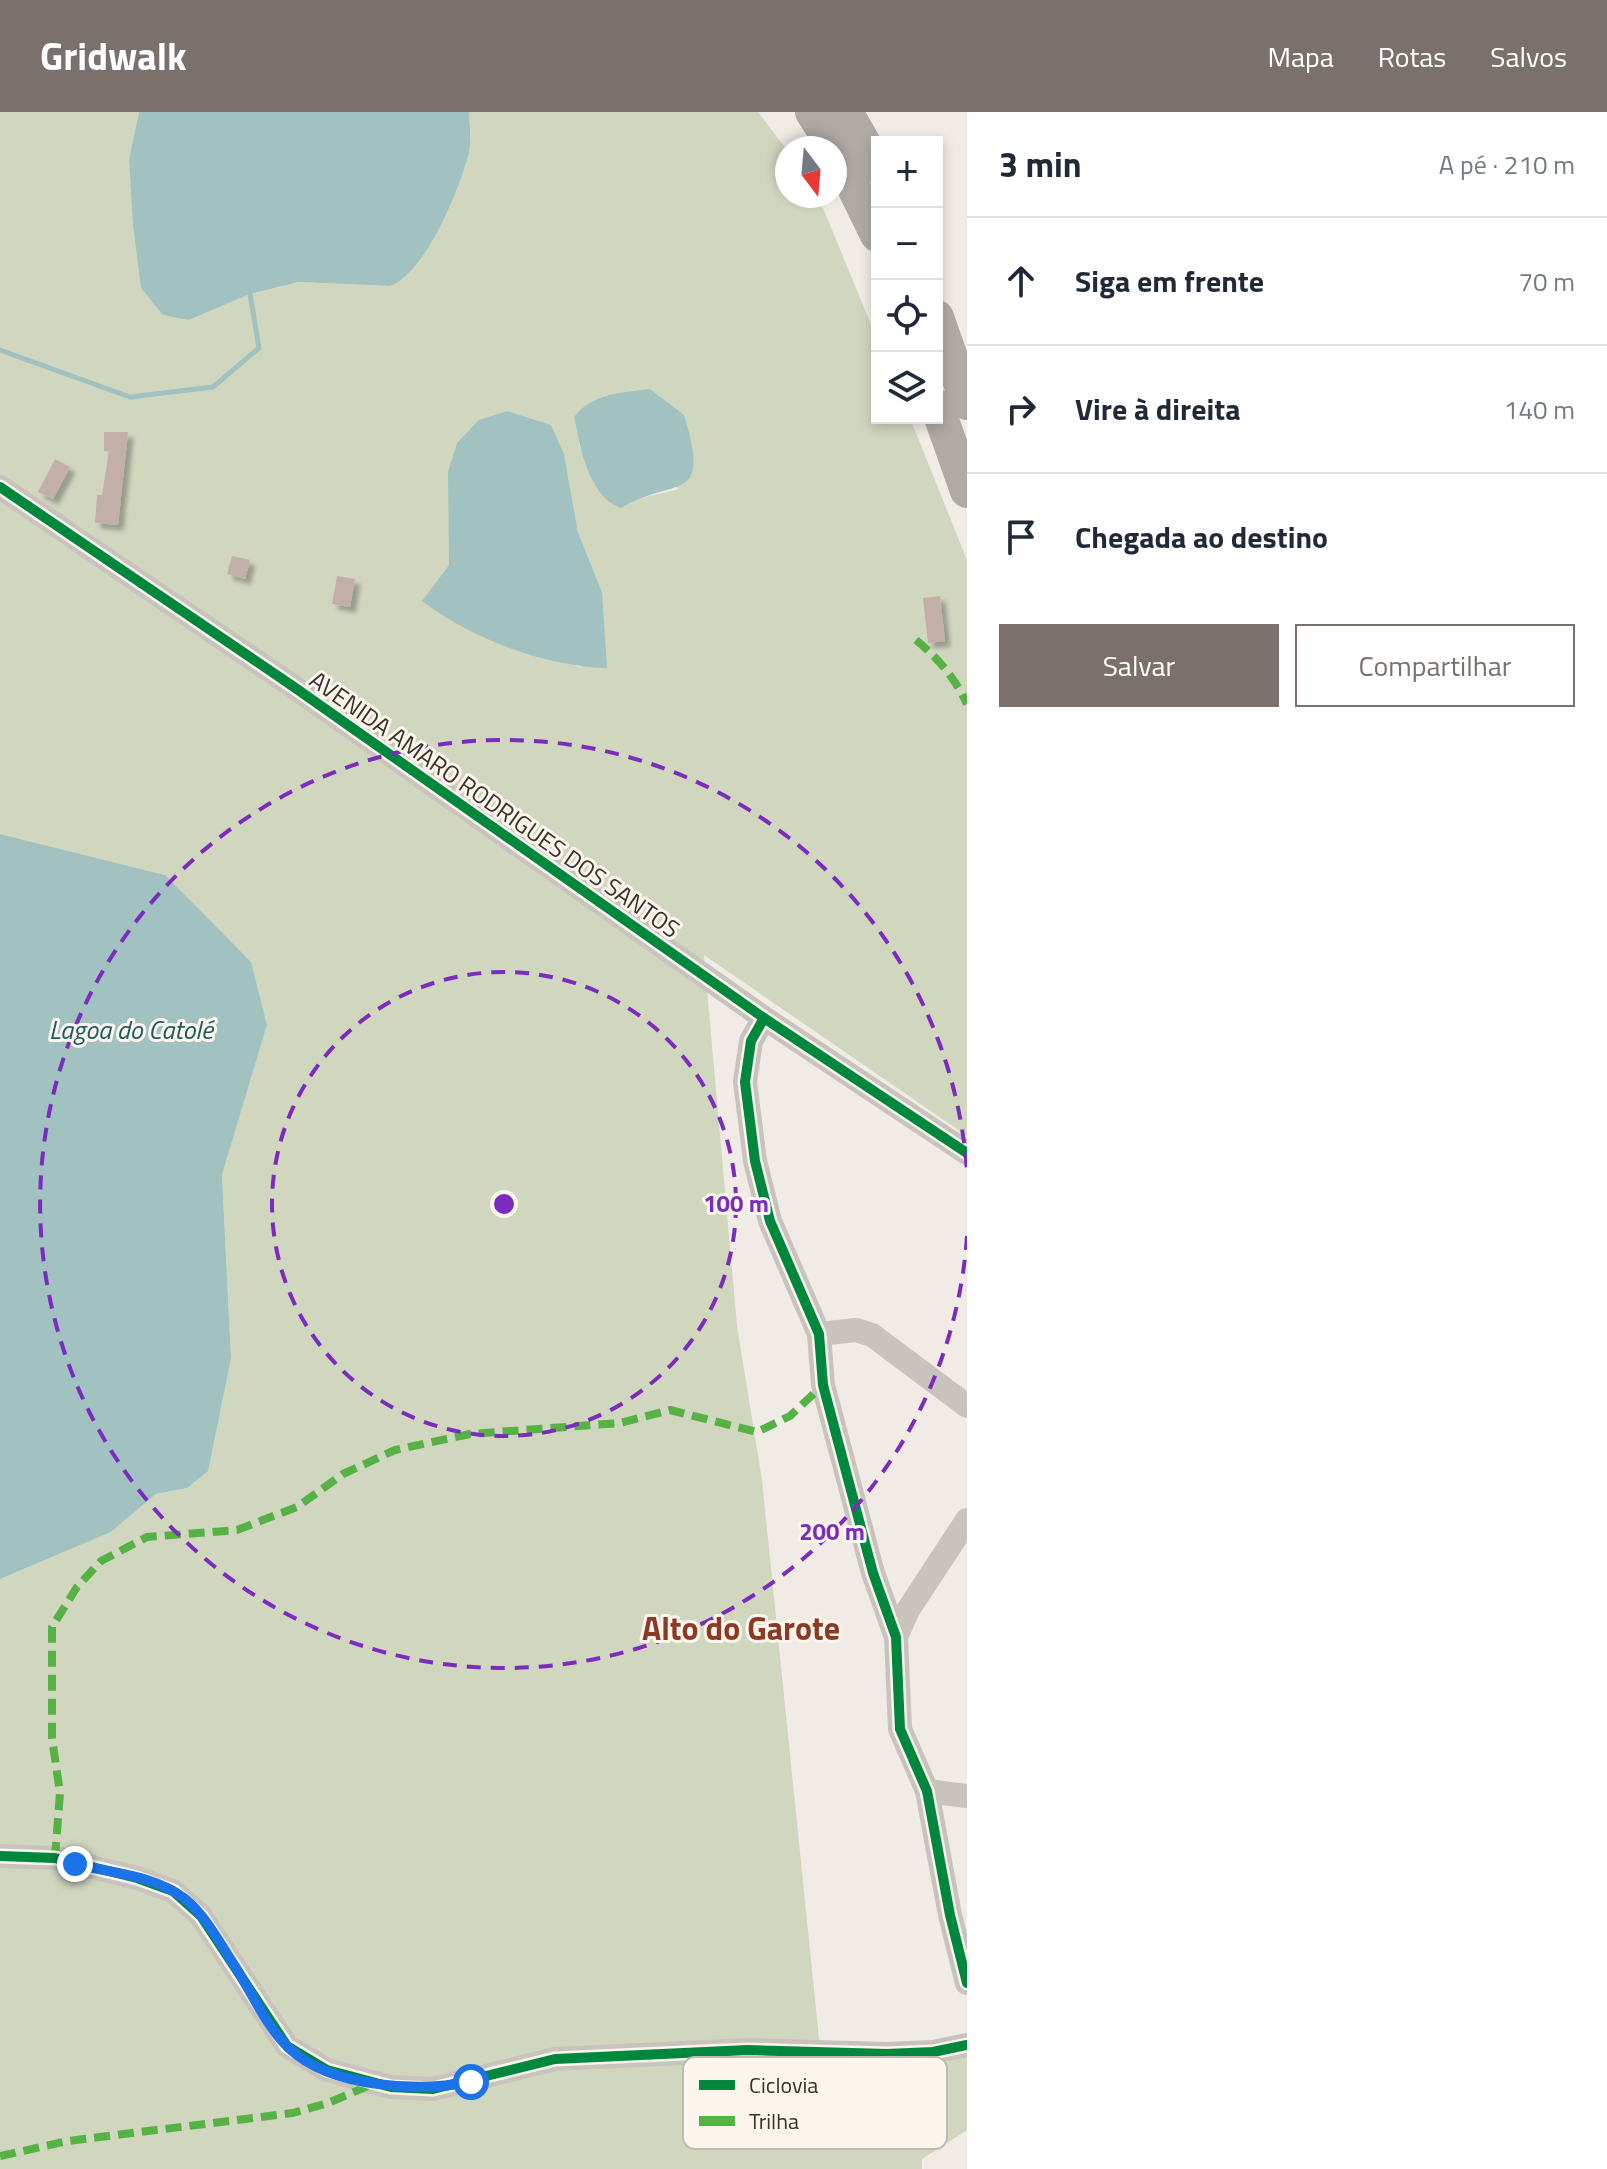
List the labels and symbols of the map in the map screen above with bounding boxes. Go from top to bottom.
north arrow [775,136,847,208]
street label: AVENIDA AMARO RODRIGUES DOS SANTOS [302,662,688,946]
water label: Lagoa do Catolé [49,1010,215,1049]
text: 100 m [703,1185,769,1221]
centre of rings [490,1190,518,1218]
text: 200 m [799,1513,865,1549]
district label: Alto do Garote [642,1604,840,1652]
route end [57,1846,93,1882]
legend [683,2057,947,2149]
route start [453,2064,489,2100]
text: Ciclovia [749,2068,818,2102]
text: Trilha [749,2104,799,2138]

